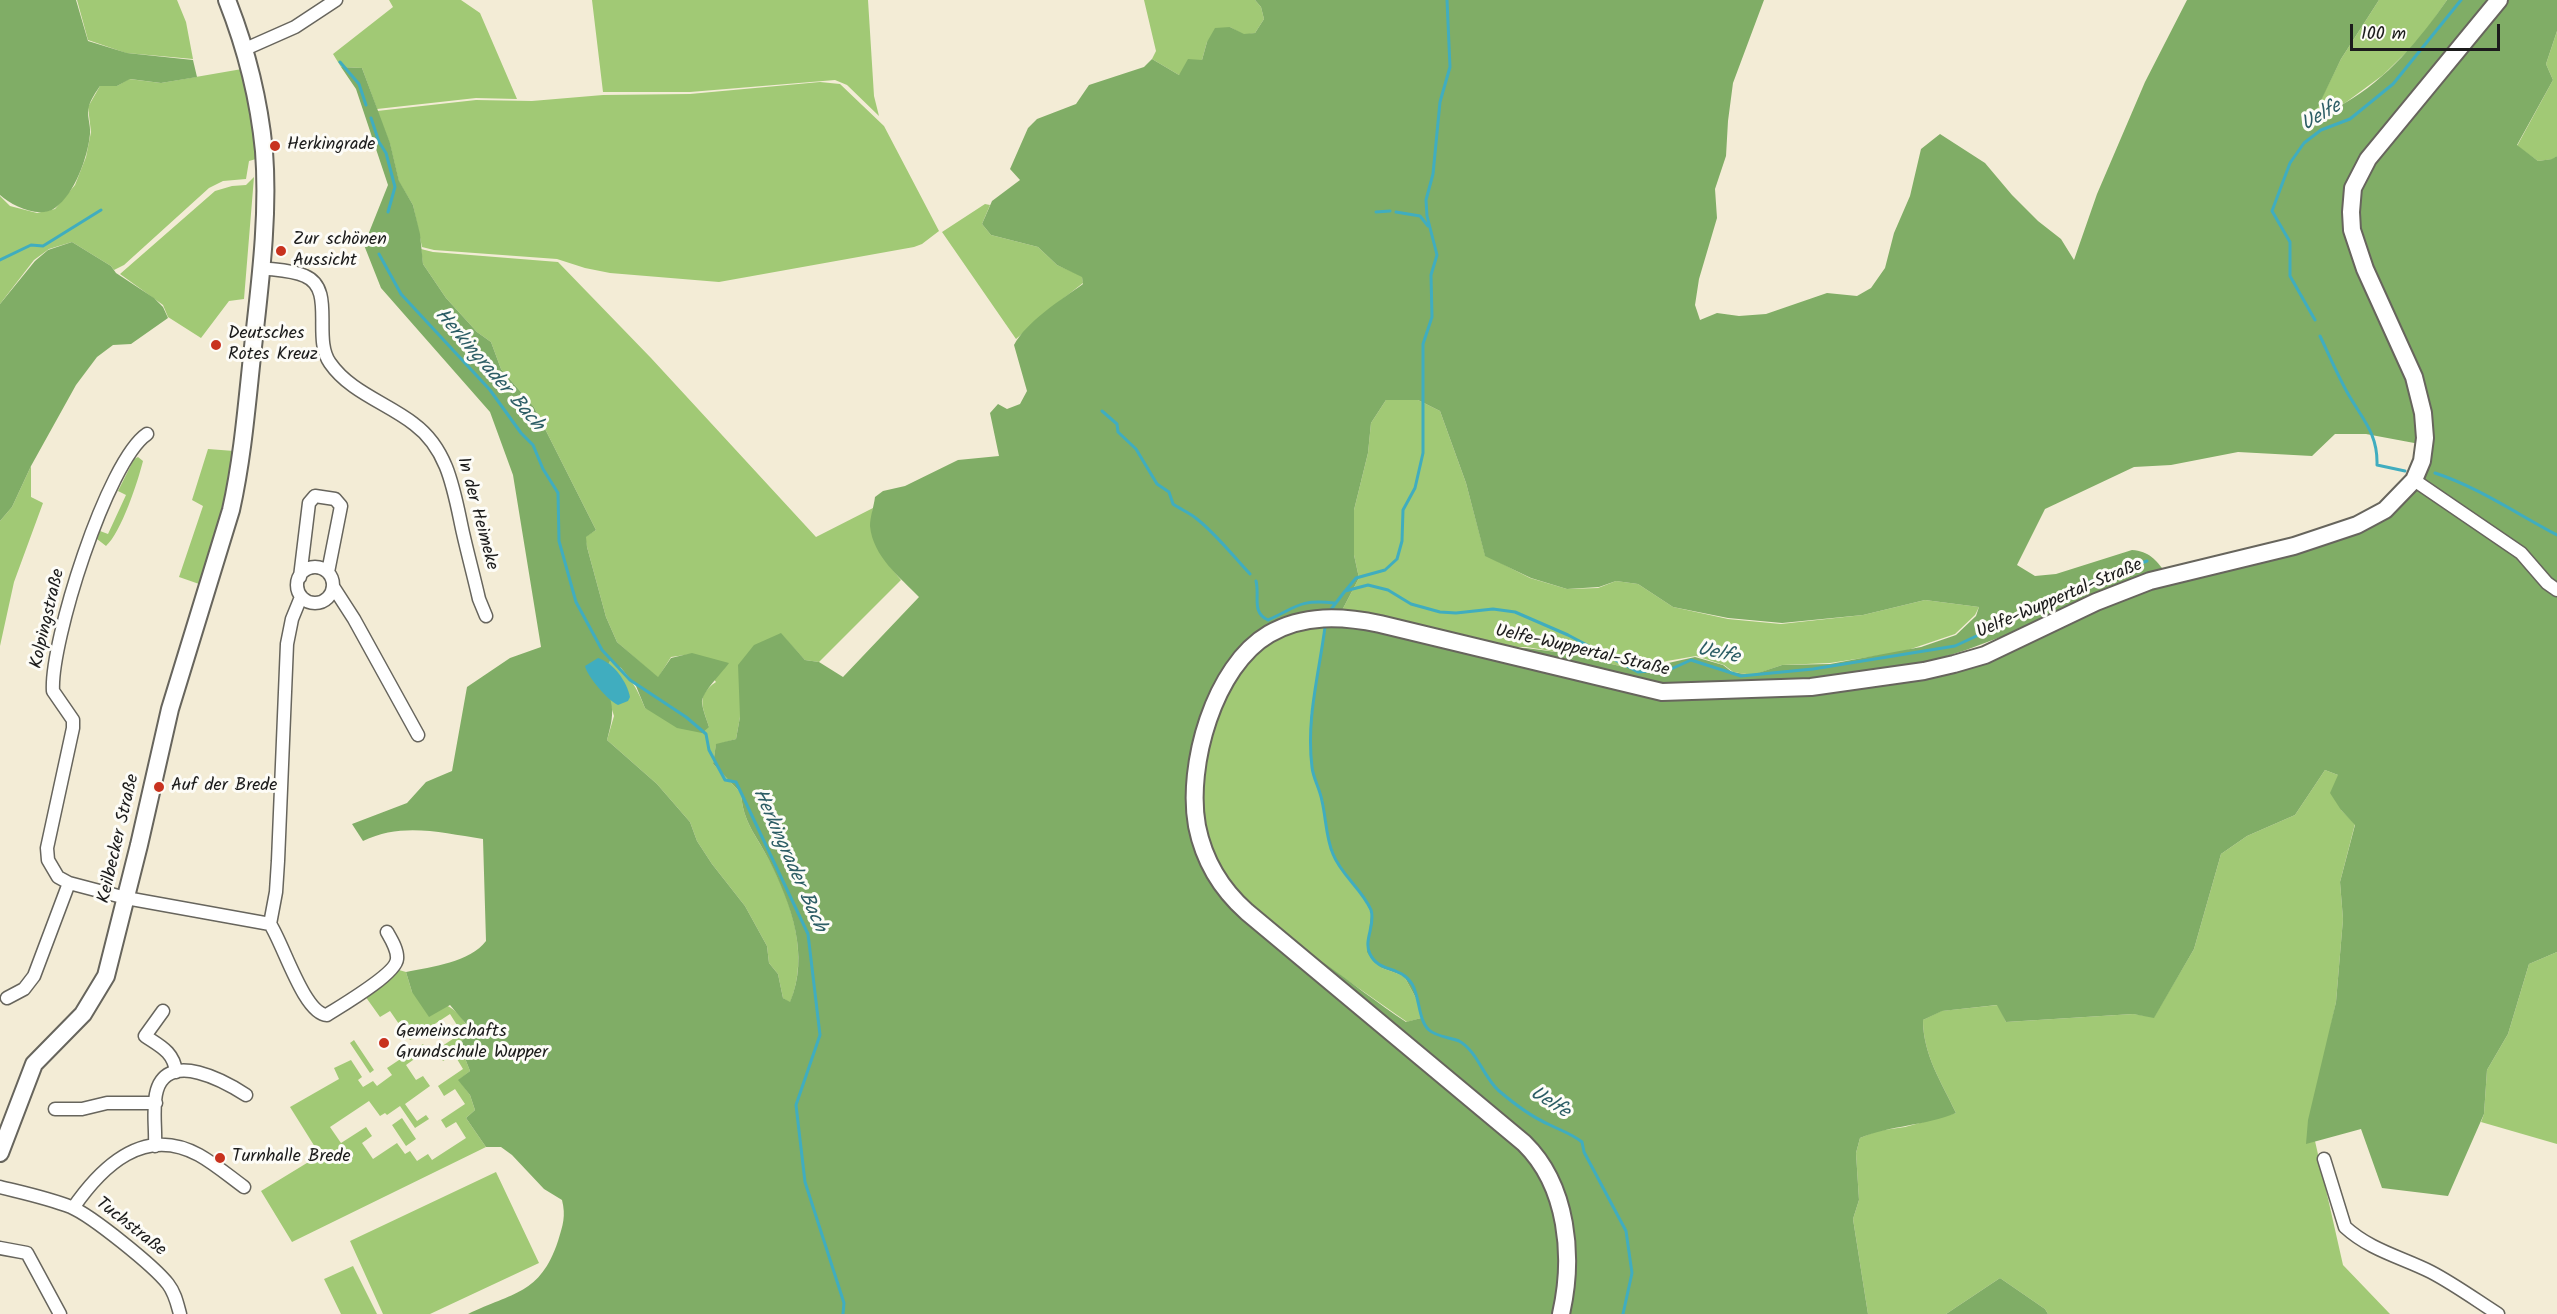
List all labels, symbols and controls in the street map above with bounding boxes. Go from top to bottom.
scale bar [2353,12,2503,50]
text: 100 m [2361,20,2406,49]
water label: Uelfe [2298,96,2346,138]
place label: Herkingrade [287,135,375,157]
marker: Herkingrade [268,139,282,153]
place label: Zur schönen Aussicht [293,230,387,272]
marker: Zur schönen Aussicht [274,244,288,258]
water label: Herkingrader Bach [428,305,548,437]
place label: Deutsches Rotes Kreuz [228,324,318,366]
marker: Deutsches Rotes Kreuz [209,338,223,352]
street label: In der Heimeke [451,455,501,573]
street label: Uelfe-Wuppertal-Straße [1974,555,2146,645]
street label: Kolpingstraße [27,567,71,671]
street label: Uelfe-Wuppertal-Straße [1493,621,1671,683]
water label: Uelfe [1695,639,1741,671]
street label: Keilbecker Straße [95,772,145,906]
place label: Auf der Brede [171,776,277,798]
marker: Auf der Brede [152,780,166,794]
water label: Herkingrader Bach [746,785,830,937]
place label: Gemeinschafts Grundschule Wupper [396,1022,548,1064]
marker: Gemeinschafts Grundschule Wupper [377,1036,391,1050]
water label: Uelfe [1525,1083,1573,1125]
place label: Turnhalle Brede [232,1147,351,1169]
marker: Turnhalle Brede [213,1151,227,1165]
street label: Tuchstraße [90,1194,170,1262]

